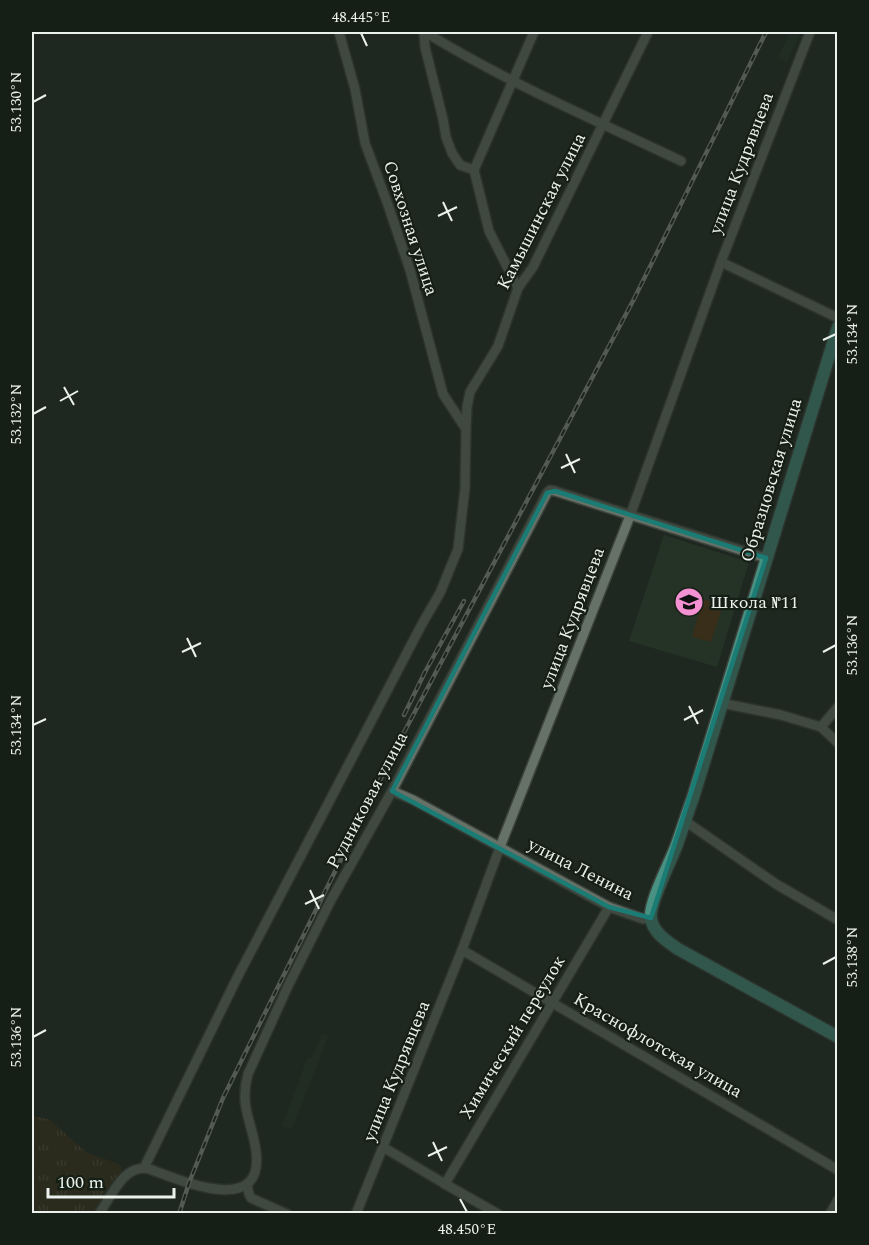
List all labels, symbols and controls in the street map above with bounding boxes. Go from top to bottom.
text: 48.445°E [332,6,390,29]
text: 53.130°N [5,72,28,132]
street label: улица Кудрявцева [702,88,781,239]
street label: Камышинская улица [490,128,593,294]
street label: Совхозная улица [376,157,445,299]
text: 53.134°N [841,304,864,364]
text: 53.132°N [5,384,28,444]
street label: Образцовская улица [734,395,809,566]
street label: улица Кудрявцева [533,543,612,694]
school or university icon: Школа №11 [673,586,705,618]
place label: Школа №11 [710,589,798,616]
text: 53.136°N [841,615,864,675]
text: 53.134°N [5,695,28,755]
street label: Рудниковая улица [320,727,415,874]
street label: улица Ленина [522,831,639,908]
text: 53.138°N [841,927,864,987]
street label: Химический переулок [453,950,572,1124]
street label: Краснофлотская улица [568,986,748,1105]
street label: улица Кудрявцева [355,996,437,1147]
text: 53.136°N [5,1007,28,1067]
scale bar [48,1161,174,1199]
text: 100 m [57,1169,104,1196]
text: 48.450°E [438,1218,496,1241]

